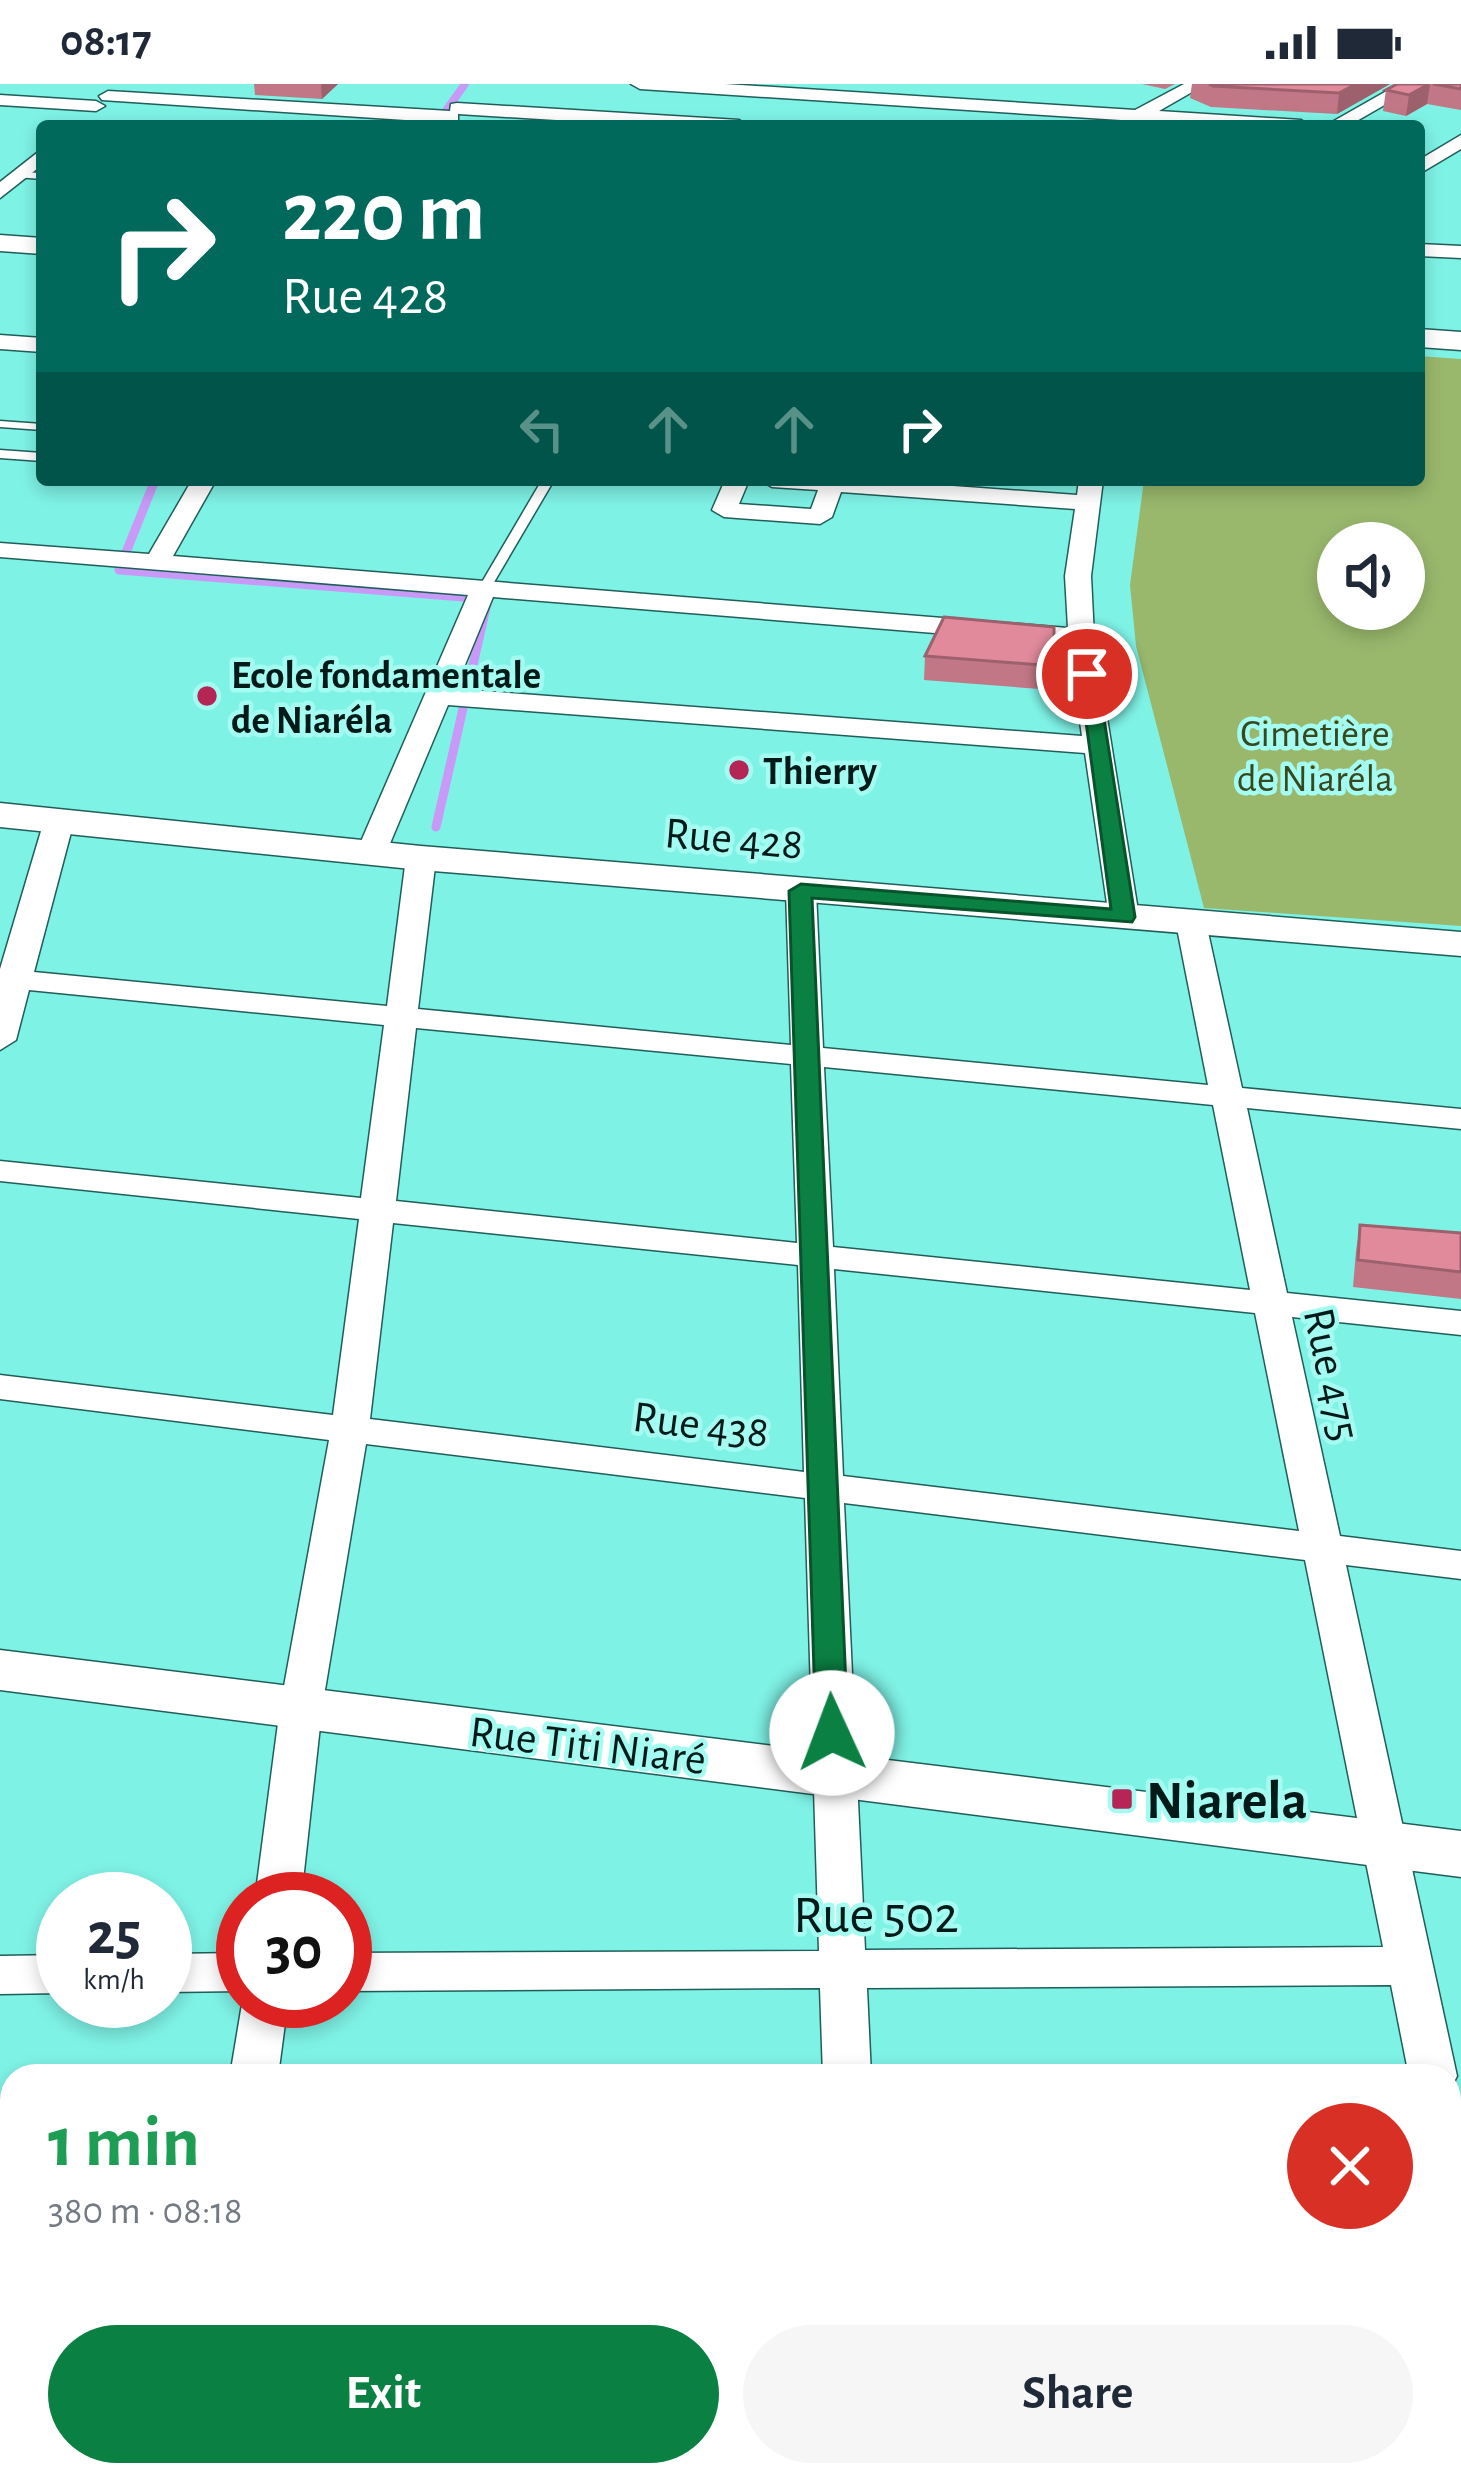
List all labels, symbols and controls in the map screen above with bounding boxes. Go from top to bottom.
text: 08:17 [60,19,152,64]
icon: right [84,168,240,324]
text: 220 m [282,172,485,256]
text: Rue 428 [282,270,448,324]
icon: left [509,396,575,462]
icon: ahead [635,396,701,462]
icon: ahead [761,396,827,462]
icon: right [887,396,953,462]
map controls [1317,522,1425,630]
button: sound [1317,522,1425,630]
pin [1036,623,1138,725]
icon: arrive [1054,641,1120,707]
place label: Ecole fondamentale de Niaréla [231,657,541,741]
marker: Ecole fondamentale de Niaréla [194,683,220,709]
park label: Cimetière de Niaréla [1237,715,1393,799]
place label: Thierry [763,753,878,792]
marker: Thierry [726,757,752,783]
street label: Rue 428 [663,811,805,868]
street label: Rue 475 [1295,1304,1367,1445]
street label: Rue 438 [630,1395,771,1456]
position arrow [769,1670,895,1796]
street label: Rue Titi Niaré [467,1710,709,1783]
place label: Niarela [1146,1775,1308,1829]
marker: Niarela [1109,1786,1135,1812]
speed limit sign: 30 [216,1872,372,2028]
street label: Rue 502 [793,1889,959,1943]
text: 25 [87,1905,141,1965]
text: km/h [83,1965,145,1995]
button: close [1287,2103,1413,2229]
text: 1 min [48,2107,200,2179]
text: 380 m · 08:18 [48,2192,243,2231]
button: Exit [48,2325,719,2463]
button: Share [743,2325,1413,2463]

